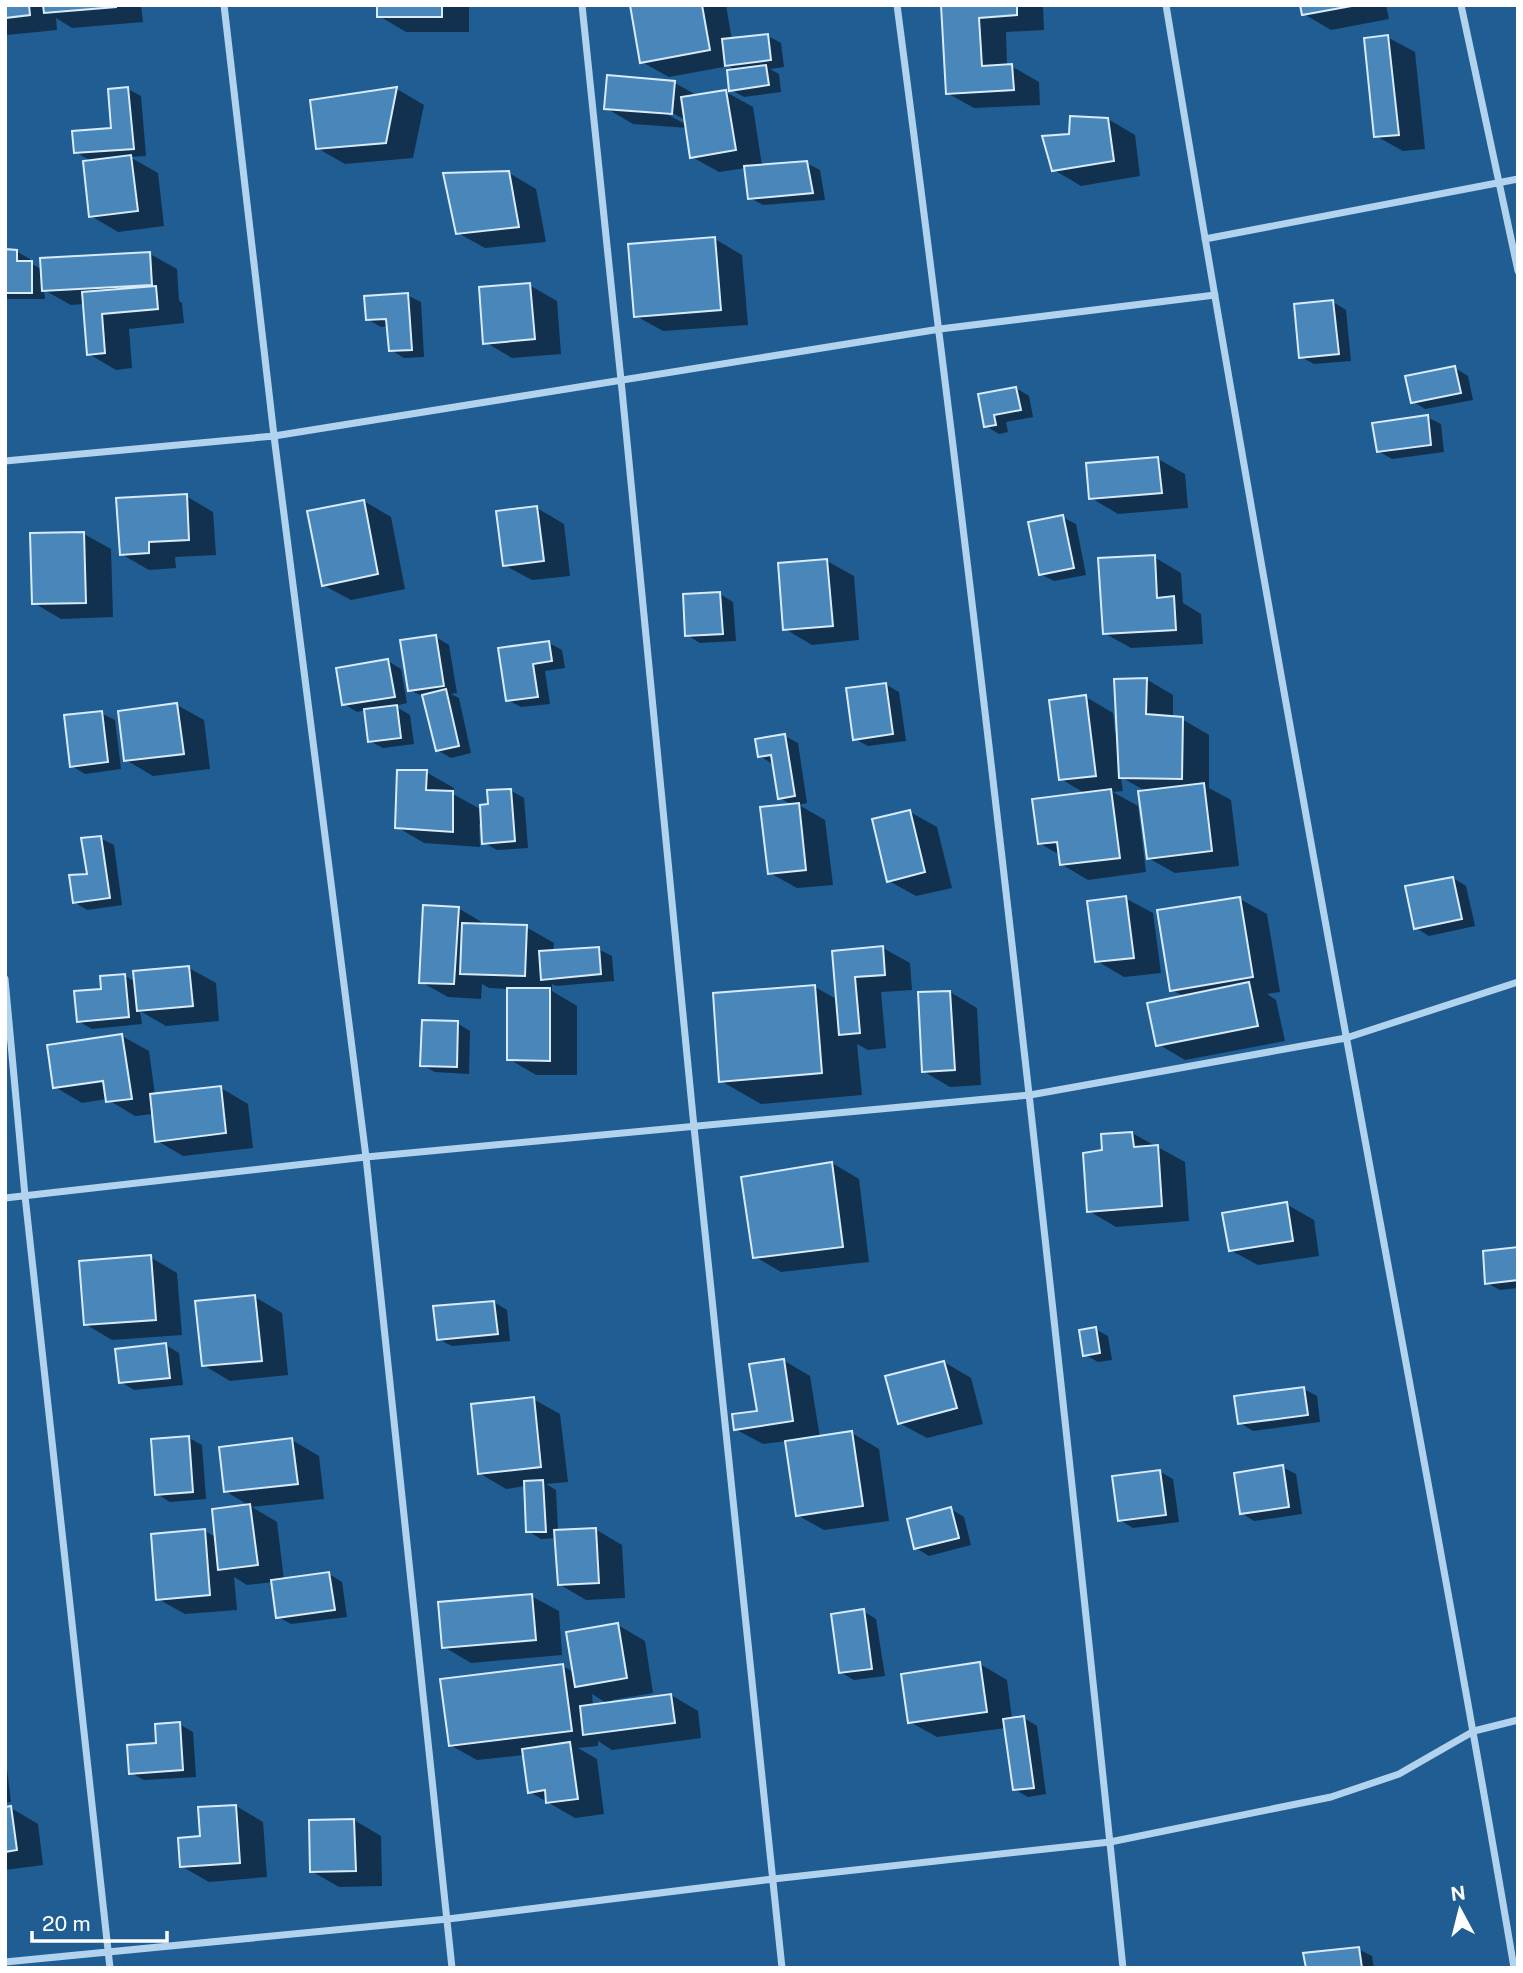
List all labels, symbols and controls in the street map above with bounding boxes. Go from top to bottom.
north arrow [1425,1875,1495,1945]
text: N [1449,1881,1467,1905]
scale bar [32,1899,166,1943]
text: 20 m [42,1911,91,1936]

